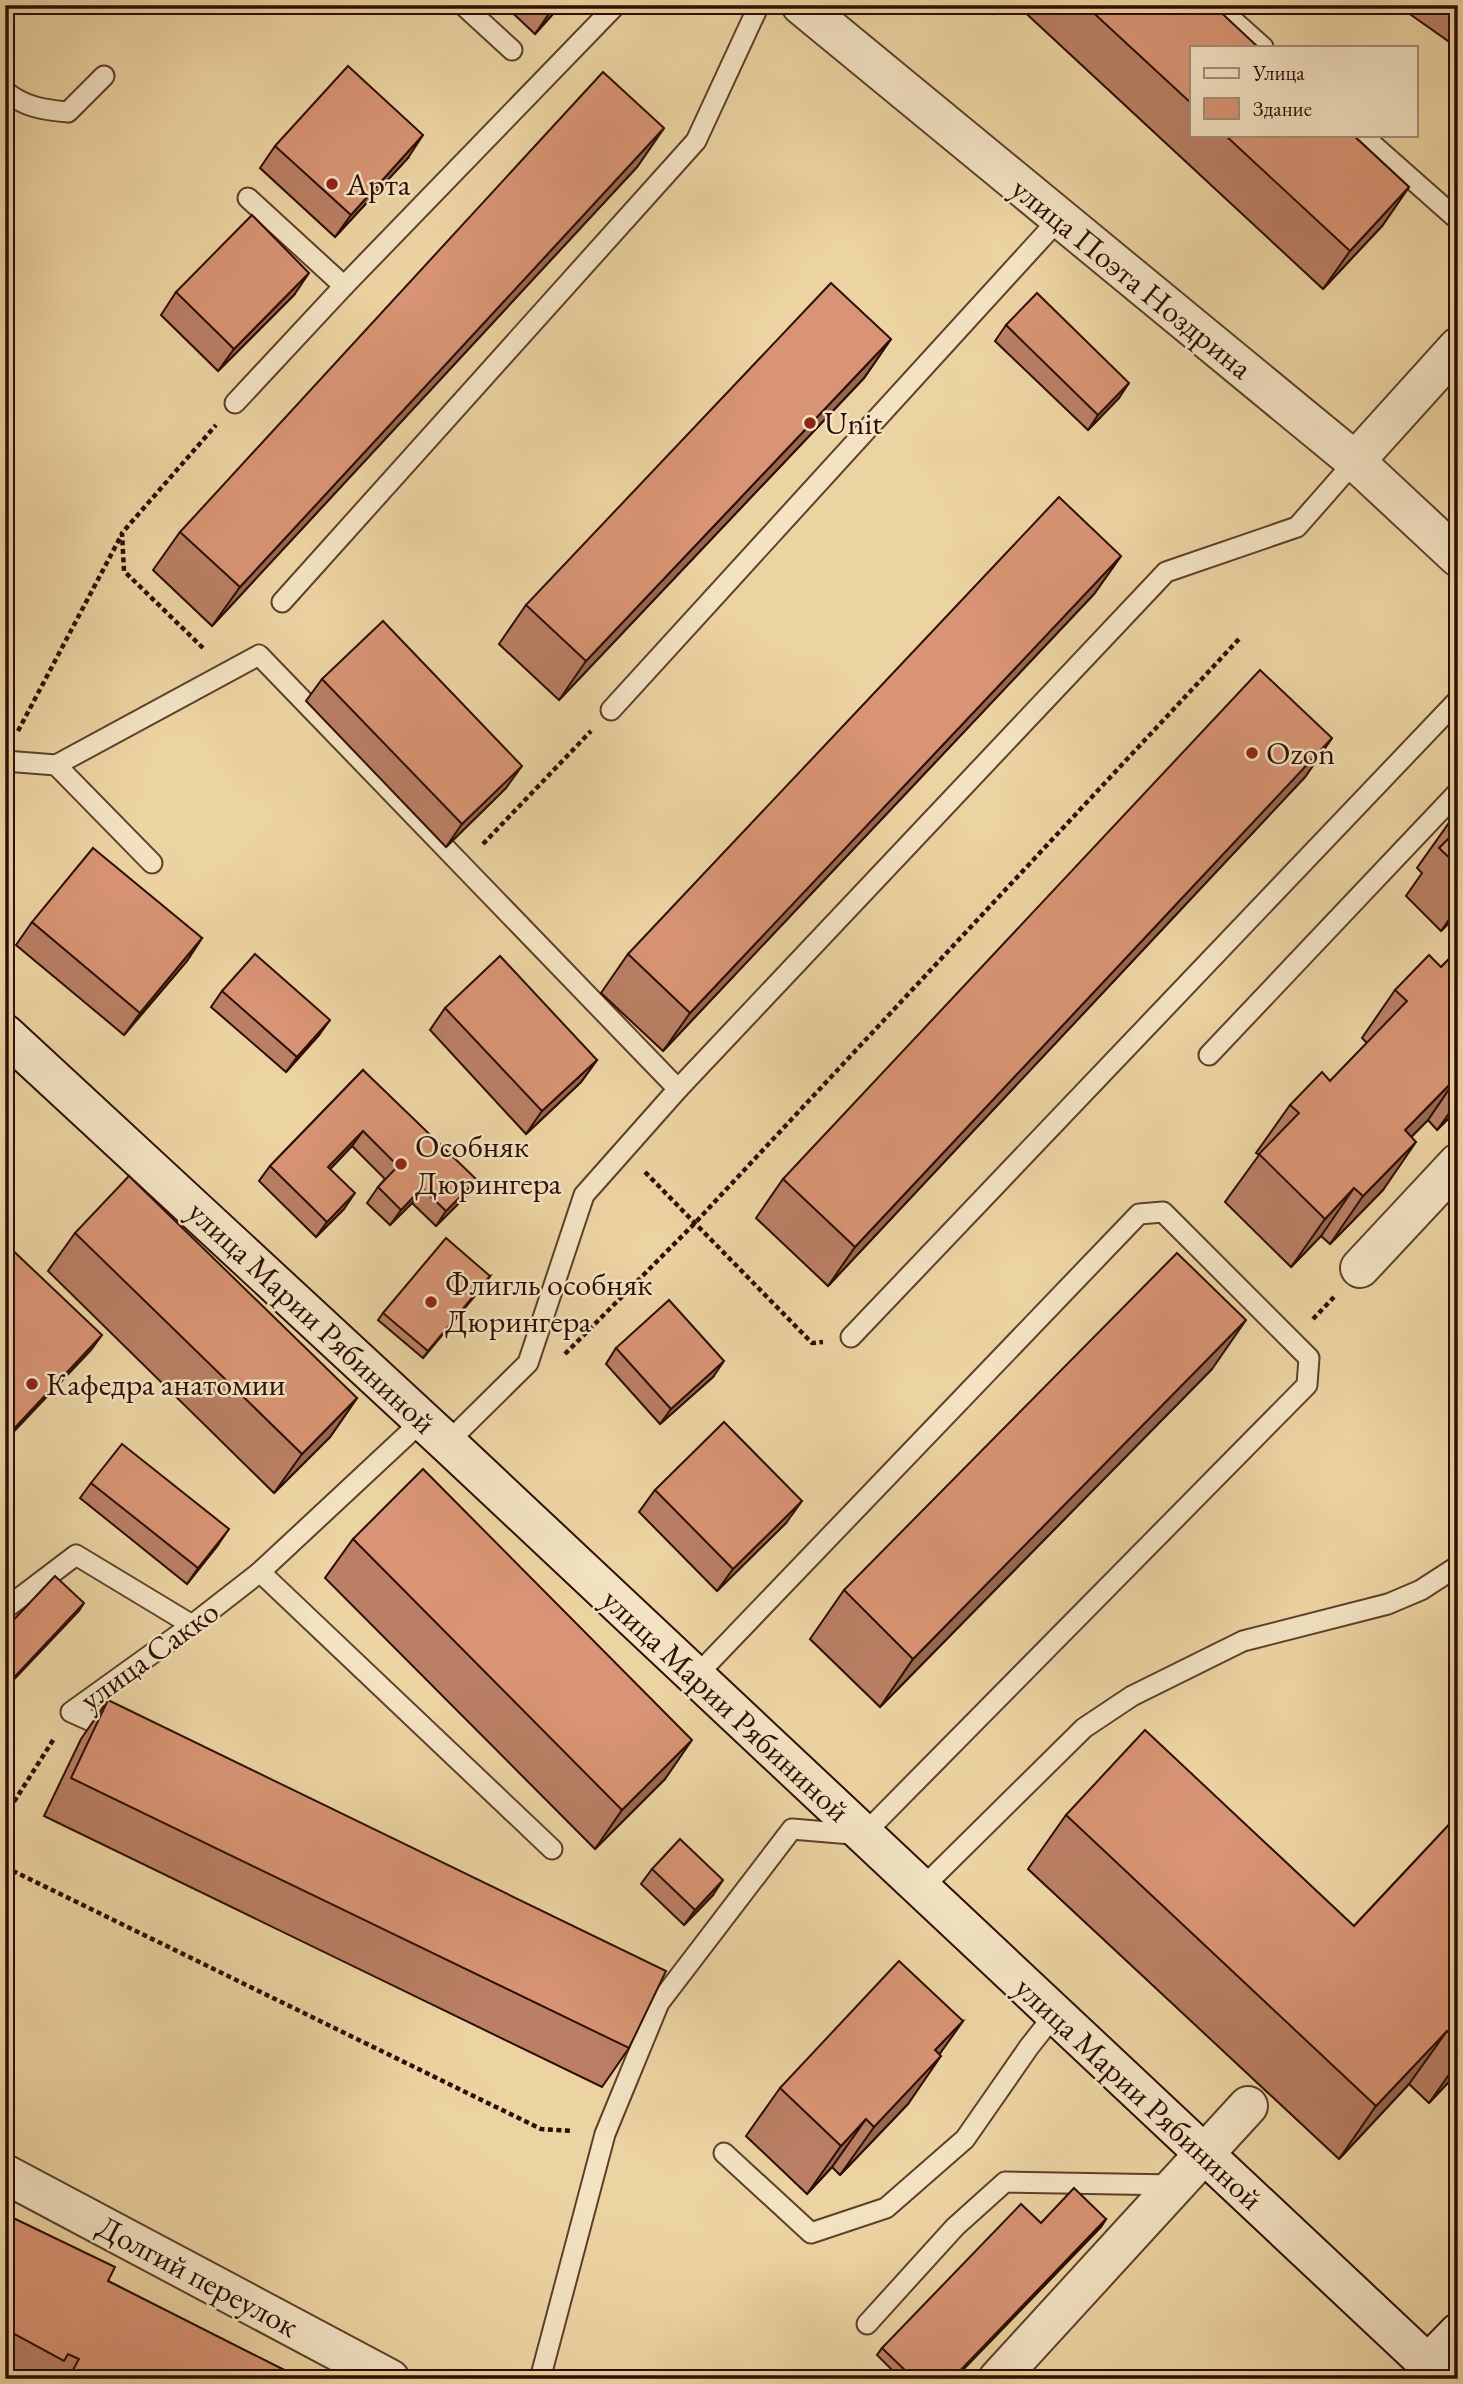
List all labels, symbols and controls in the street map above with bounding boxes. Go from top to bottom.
legend [1190,46,1418,136]
text: Улица [1252,59,1305,86]
text: Здание [1253,95,1312,122]
place label: Арта [345,163,411,205]
street label: улица Поэта Ноздрина [1003,168,1262,388]
marker: Арта [324,176,340,192]
place label: Unit [824,402,882,444]
marker: Unit [802,415,818,431]
place label: Ozon [1266,732,1335,774]
marker: Ozon [1244,745,1260,761]
place label: Особняк Дюрингера [415,1125,562,1204]
marker: Особняк Дюрингера [393,1156,409,1172]
street label: улица Марии Рябининой [179,1191,445,1443]
place label: Флигль особняк Дюрингера [445,1263,653,1342]
marker: Флигль особняк Дюрингера [423,1294,439,1310]
place label: Кафедра анатомии [46,1363,286,1405]
marker: Кафедра анатомии [24,1376,40,1392]
street label: улица Марии Рябининой [593,1579,859,1831]
street label: улица Сакко [71,1590,227,1720]
street label: улица Марии Рябининой [1006,1967,1272,2219]
street label: Долгий переулок [90,2205,306,2347]

